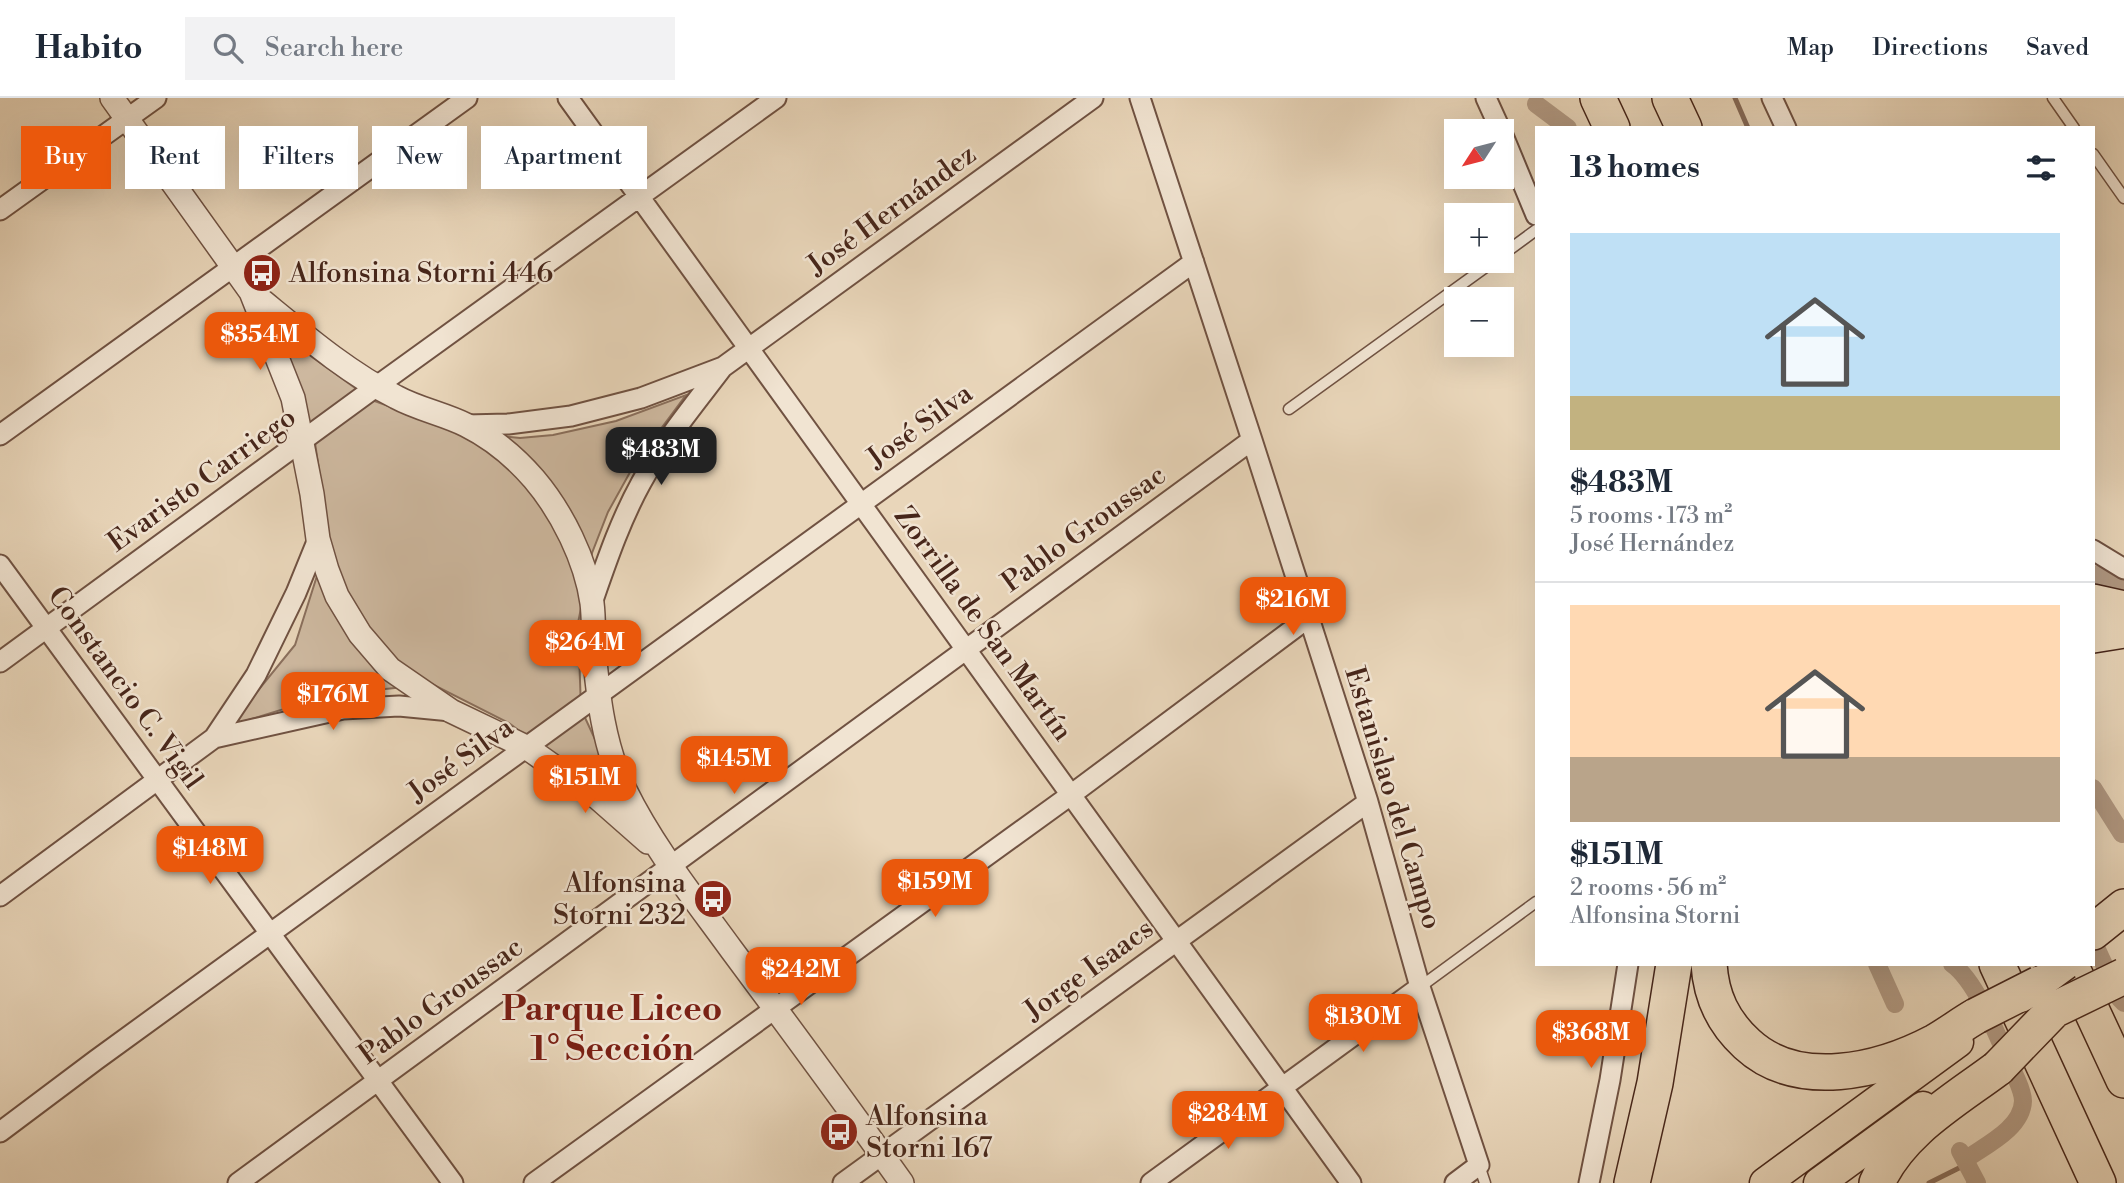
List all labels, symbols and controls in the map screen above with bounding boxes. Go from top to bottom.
search box [185,17,675,80]
text: Habito [35,28,143,69]
icon: search [209,29,247,67]
text: Search here [265,32,404,64]
text: Map [1787,33,1834,63]
text: Directions [1872,33,1988,63]
text: Saved [2026,33,2089,63]
north arrow [1444,119,1514,189]
map controls [1444,119,1514,357]
chip: Buy [21,126,111,189]
chip: Rent [125,126,225,189]
chip: Filters [239,126,358,189]
chip: New [372,126,467,189]
chip: Apartment [481,126,647,189]
street label: José Hernández [800,137,983,284]
text: 13 homes [1570,149,1700,187]
icon: filters [2022,149,2060,187]
button: + [1444,203,1514,273]
bus stop icon: Alfonsina Storni 446 [241,252,283,294]
place label: Alfonsina Storni 446 [288,256,553,291]
icon: home [1752,279,1878,405]
button: − [1444,287,1514,357]
pin: $354M [211,313,309,372]
text: $354M [221,321,299,349]
street label: José Silva [860,376,980,477]
street label: Evaristo Carriego [101,400,303,560]
pin: $483M [612,428,710,487]
text: $483M [622,436,700,464]
street label: Pablo Groussac [995,458,1173,600]
text: $483M [1570,464,1673,502]
street label: Zorrilla de San Martín [886,500,1080,748]
text: 5 rooms · 173 m² [1570,502,1732,530]
text: José Hernández [1570,530,1734,558]
pin: $216M [1244,578,1342,637]
street label: Constancio C. Vigil [40,580,210,796]
text: $216M [1256,586,1330,614]
pin: $264M [536,620,634,680]
text: $264M [545,629,625,657]
icon: home [1752,651,1878,777]
street label: Estanislao del Campo [1336,663,1450,933]
pin: $176M [284,672,382,732]
text: $176M [297,681,369,709]
street label: José Silva [401,710,521,811]
pin: $145M [685,736,783,796]
text: $145M [697,745,771,773]
pin: $151M [536,756,634,815]
text: $151M [549,764,621,792]
pin: $148M [161,826,259,886]
text: $148M [172,835,248,863]
text: $151M [1570,836,1663,874]
pin: $159M [886,860,984,919]
place label: Alfonsina Storni 232 [553,866,687,933]
text: $159M [898,868,972,896]
text: 2 rooms · 56 m² [1570,874,1726,902]
bus stop icon: Alfonsina Storni 232 [692,878,734,920]
text: Alfonsina Storni [1570,902,1740,930]
street label: Jorge Isaacs [1017,911,1160,1029]
street label: Pablo Groussac [352,930,530,1072]
pin: $242M [752,948,850,1007]
text: $242M [761,956,841,984]
district label: Parque Liceo 1° Sección [502,988,722,1071]
pin: $130M [1314,995,1412,1054]
text: $130M [1325,1003,1401,1031]
pin: $368M [1542,1010,1640,1070]
text: $368M [1552,1019,1630,1047]
pin: $284M [1179,1091,1277,1151]
place label: Alfonsina Storni 167 [865,1099,992,1166]
text: $284M [1188,1100,1268,1128]
bus stop icon: Alfonsina Storni 167 [818,1111,860,1153]

